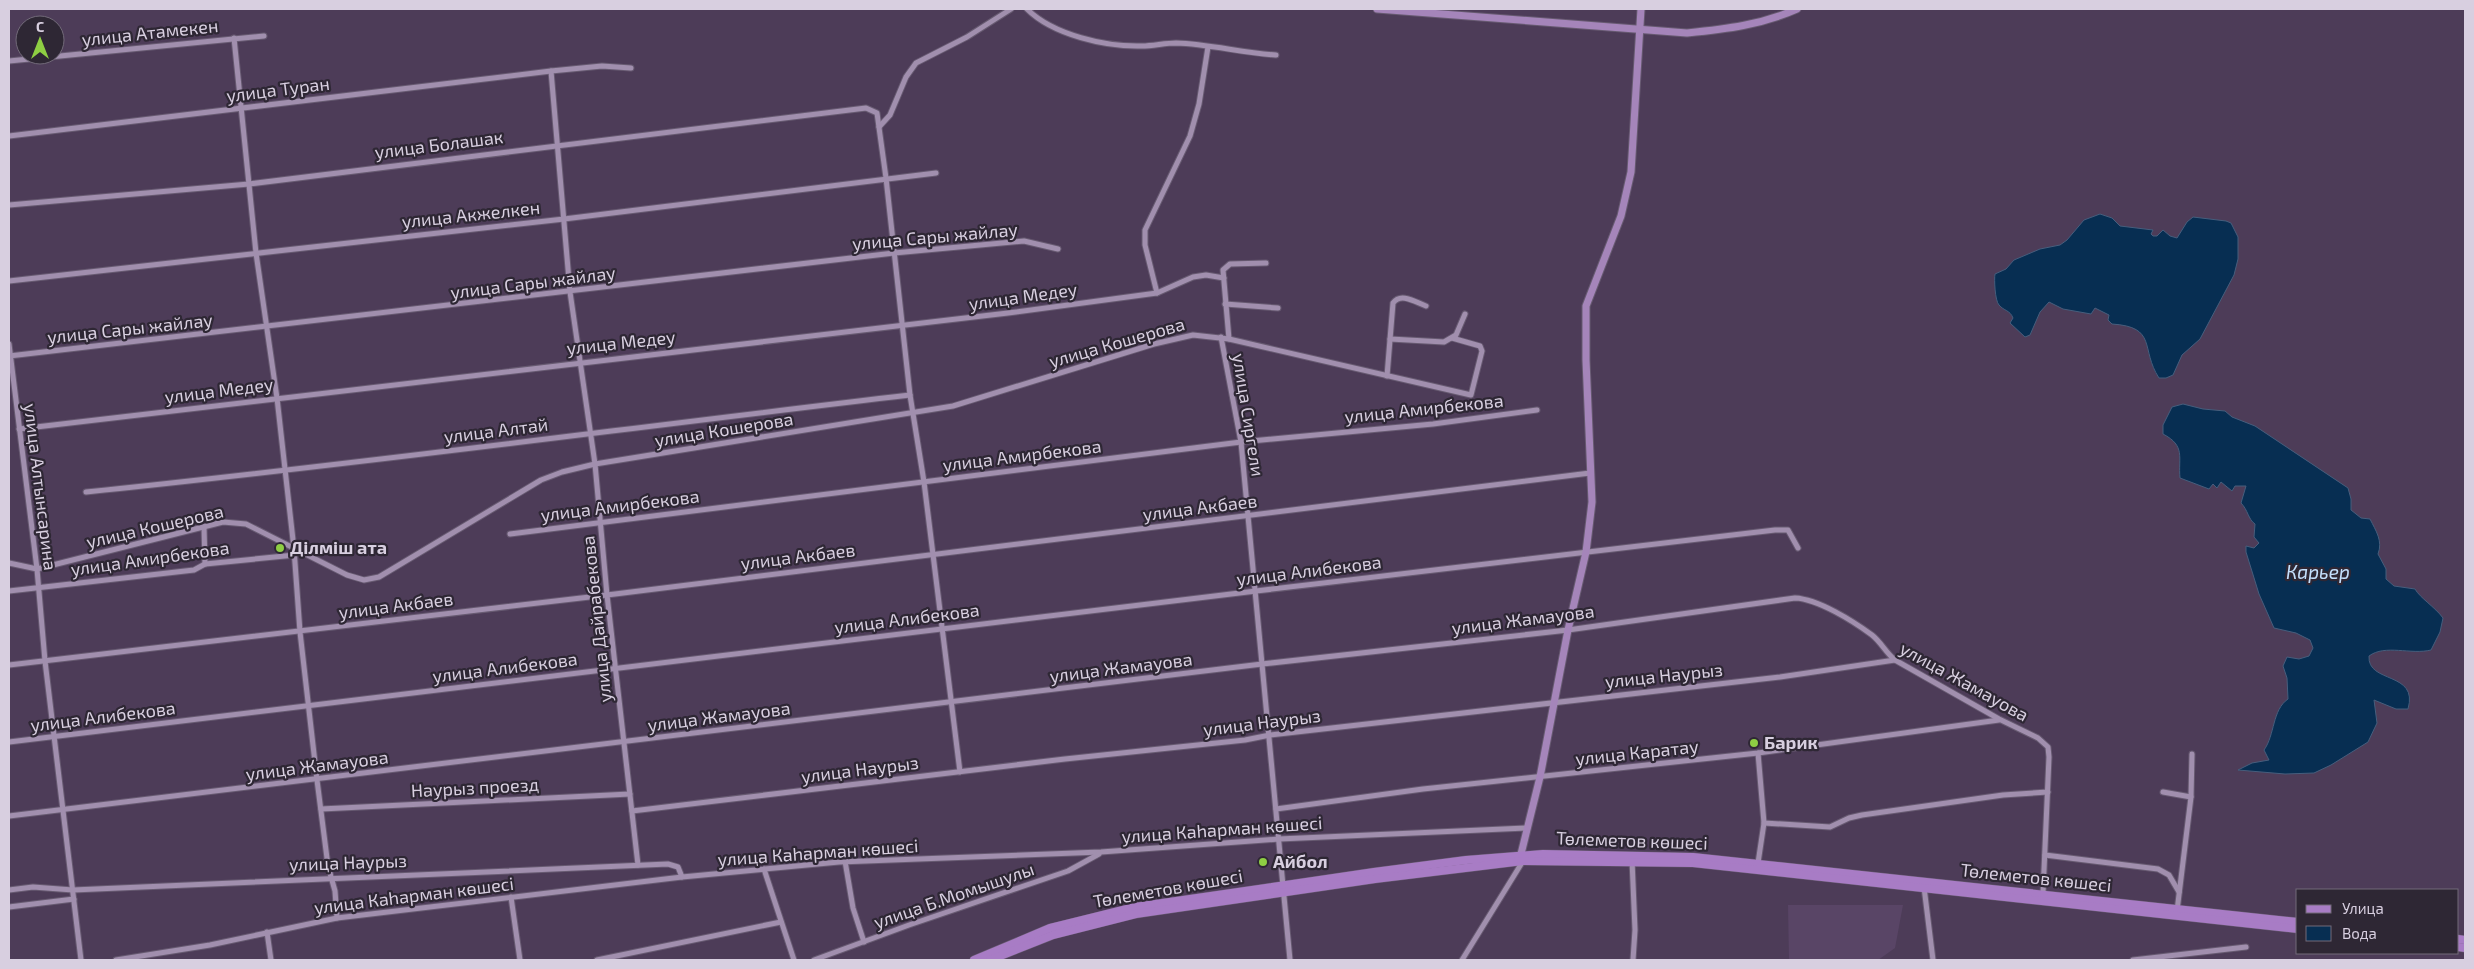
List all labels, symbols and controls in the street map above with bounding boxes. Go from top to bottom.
street label: улица Атамекен [81,14,219,50]
north arrow [15,15,65,65]
text: С [36,18,44,35]
street label: улица Туран [225,72,331,106]
street label: улица Болашак [373,125,505,163]
street label: улица Акжелкен [401,196,541,232]
street label: улица Сары жайлау [851,218,1019,254]
street label: улица Сары жайлау [449,261,617,303]
street label: улица Медеу [967,277,1079,315]
street label: улица Сары жайлау [46,308,214,348]
street label: улица Кошерова [1046,312,1187,372]
street label: улица Медеу [565,325,677,359]
street label: улица Сиргели [1228,352,1270,478]
street label: улица Медеу [163,372,275,408]
street label: улица Амирбекова [1343,389,1505,427]
street label: улица Алтынсарина [20,402,62,572]
street label: улица Кошерова [653,407,795,451]
street label: улица Алтай [442,413,549,447]
street label: улица Амирбекова [941,434,1103,476]
street label: улица Амирбекова [539,484,701,526]
street label: улица Акбаев [1141,489,1258,525]
street label: улица Кошерова [84,500,226,553]
street label: улица Дайрабекова [576,535,616,704]
street label: улица Амирбекова [69,536,231,580]
place label: Ділміш ата [290,536,387,558]
street label: улица Акбаев [739,538,856,574]
marker: Ділміш ата [274,542,286,554]
street label: улица Алибекова [1235,550,1383,590]
water label: Карьер [2286,560,2350,583]
street label: улица Акбаев [337,587,454,623]
street label: улица Алибекова [833,598,981,638]
street label: улица Жамауова [1450,599,1595,639]
street label: улица Жамауова [1896,637,2033,726]
street label: улица Алибекова [431,647,579,687]
street label: улица Жамауова [1048,647,1193,687]
street label: улица Наурыз [1604,658,1724,692]
street label: улица Алибекова [29,696,177,736]
street label: улица Жамауова [646,696,791,736]
street label: улица Наурыз [1202,704,1322,740]
place label: Барик [1764,731,1818,753]
street label: улица Каратау [1574,735,1700,769]
marker: Барик [1748,737,1760,749]
street label: улица Жамауова [244,745,389,785]
street label: улица Наурыз [800,751,920,787]
street label: Наурыз проезд [410,773,540,801]
street label: улица Каһарман көшесі [1121,811,1323,847]
street label: Төлеметов көшесі [1556,826,1708,854]
street label: улица Каһарман көшесі [717,834,919,870]
street label: улица Наурыз [289,849,407,875]
place label: Айбол [1273,850,1328,872]
marker: Айбол [1257,856,1269,868]
street label: улица Б.Момышулы [871,857,1037,933]
street label: Төлеметов көшесі [1960,858,2113,896]
street label: Төлеметов көшесі [1091,864,1244,912]
street label: улица Каһарман көшесі [313,872,515,918]
legend [2296,889,2459,954]
text: Улица [2342,899,2384,917]
text: Вода [2342,924,2377,942]

